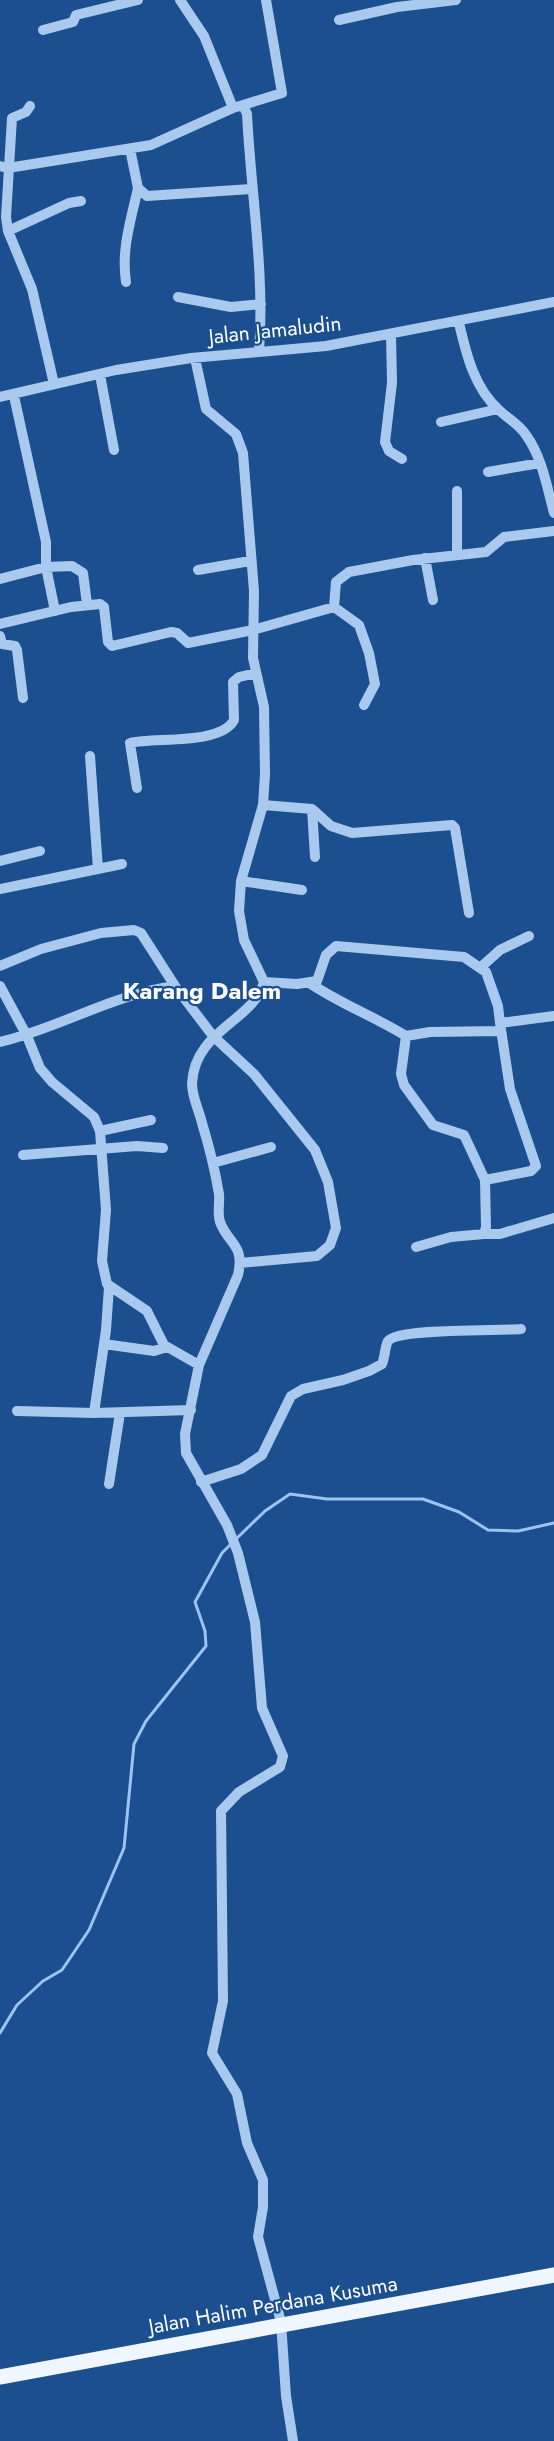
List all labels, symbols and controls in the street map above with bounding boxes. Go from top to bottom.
street label: Jalan Jamaludin [204,308,343,352]
district label: Karang Dalem [123,973,281,1008]
street label: Jalan Halim Perdana Kusuma [143,2268,400,2342]

